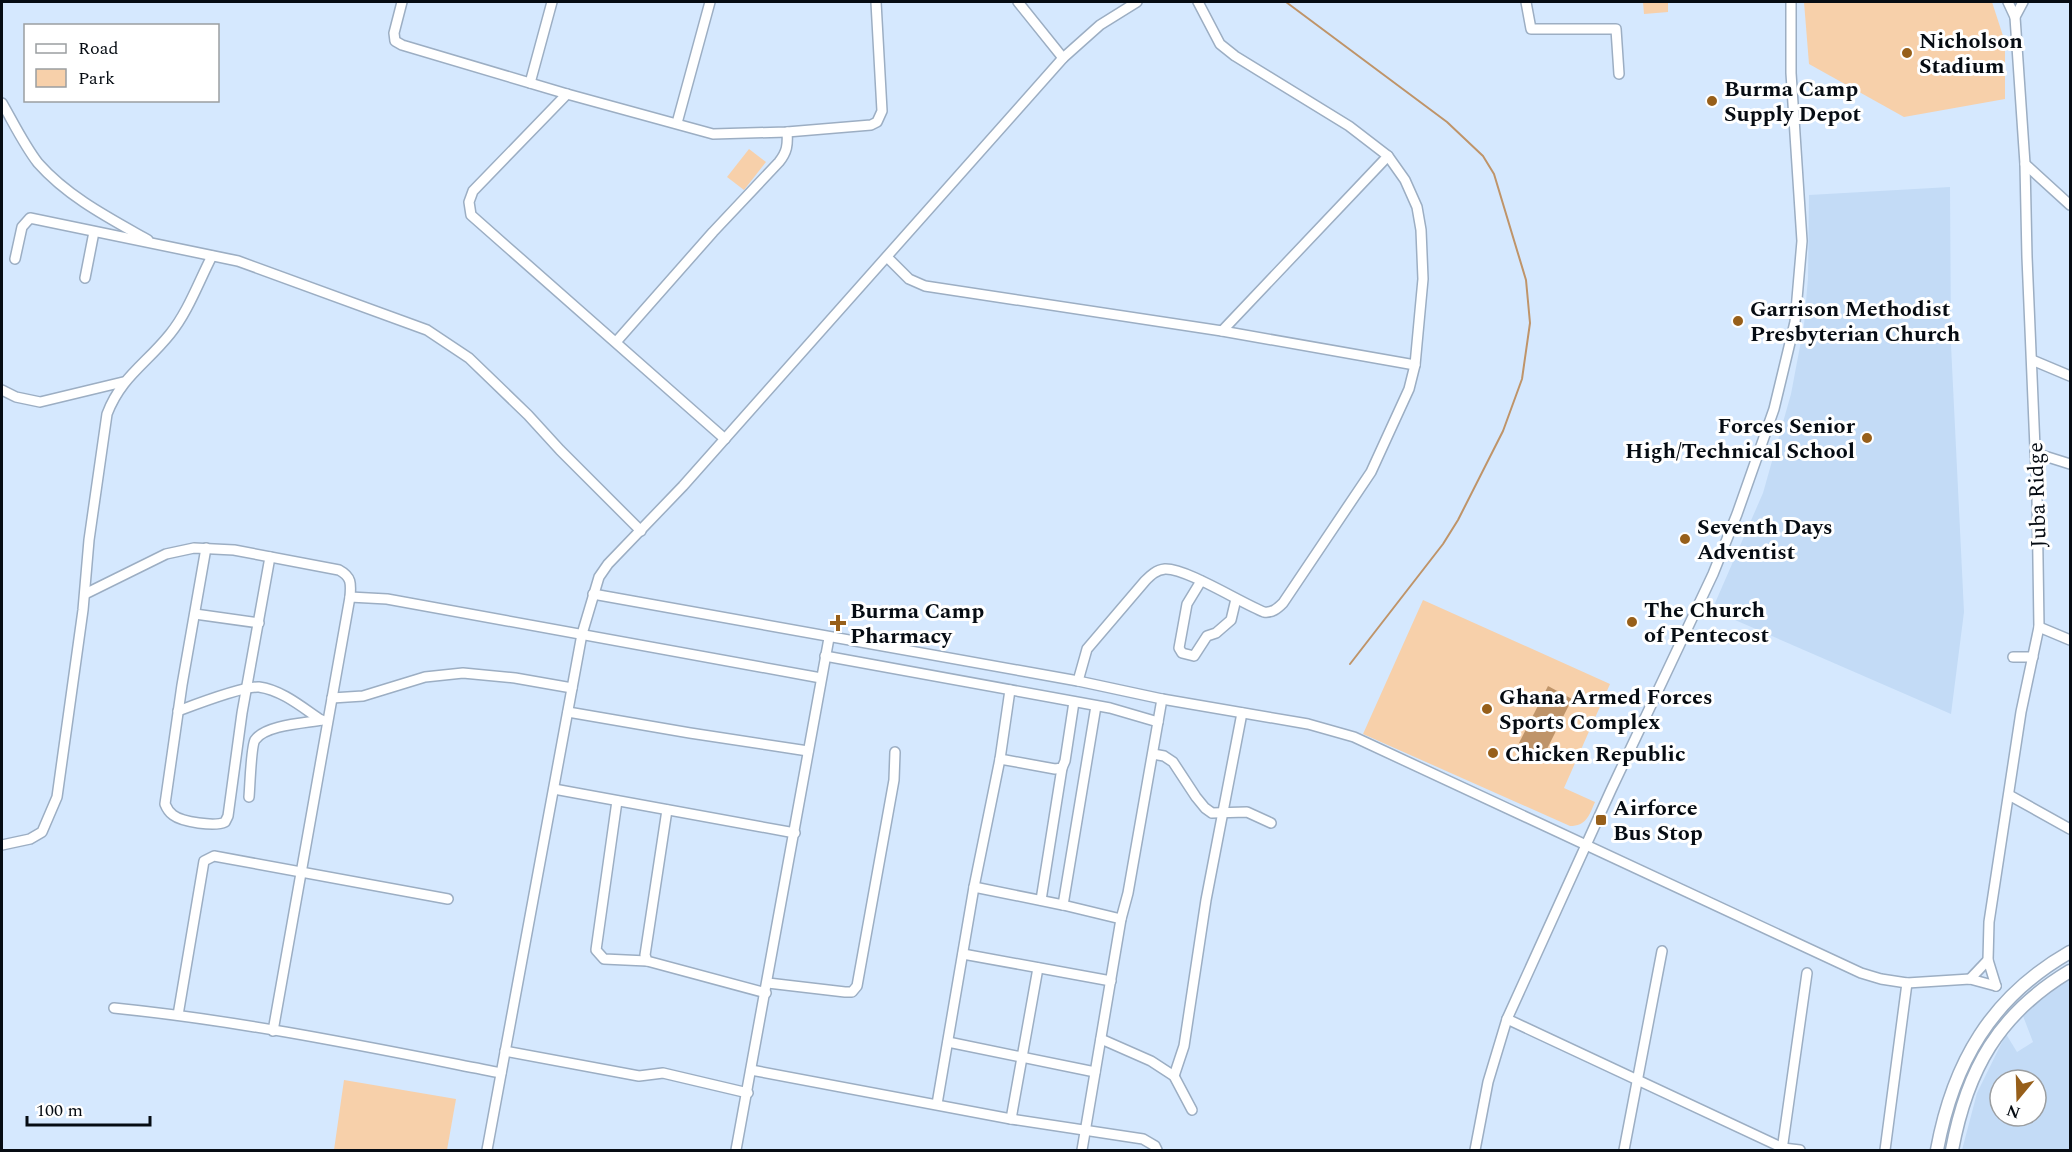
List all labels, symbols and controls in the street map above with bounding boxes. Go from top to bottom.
legend [24,24,219,102]
place label: Nicholson Stadium [1919,25,2023,83]
text: Road [78,35,119,62]
marker: Nicholson Stadium [1900,46,1914,60]
text: Park [78,65,115,92]
place label: Burma Camp Supply Depot [1724,73,1861,131]
marker: Burma Camp Supply Depot [1705,94,1719,108]
place label: Garrison Methodist Presbyterian Church [1750,293,1961,351]
marker: Garrison Methodist Presbyterian Church [1731,314,1745,328]
place label: Forces Senior High/Technical School [1625,410,1856,468]
marker: Forces Senior High/Technical School [1860,431,1874,445]
street label: Juba Ridge [2019,442,2056,548]
place label: Seventh Days Adventist [1697,511,1833,569]
marker: Seventh Days Adventist [1678,532,1692,546]
place label: The Church of Pentecost [1644,594,1769,652]
place label: Burma Camp Pharmacy [850,595,984,653]
marker: The Church of Pentecost [1625,615,1639,629]
marker: Burma Camp Pharmacy [831,616,845,630]
place label: Ghana Armed Forces Sports Complex [1499,681,1713,739]
marker: Ghana Armed Forces Sports Complex [1480,702,1494,716]
place label: Chicken Republic [1505,738,1686,771]
marker: Chicken Republic [1486,746,1500,760]
place label: Airforce Bus Stop [1613,792,1703,850]
marker: Airforce Bus Stop [1594,813,1608,827]
north arrow [1988,1068,2048,1128]
scale bar [27,1089,150,1127]
text: 100 m [36,1097,83,1124]
text: N [2003,1098,2024,1125]

